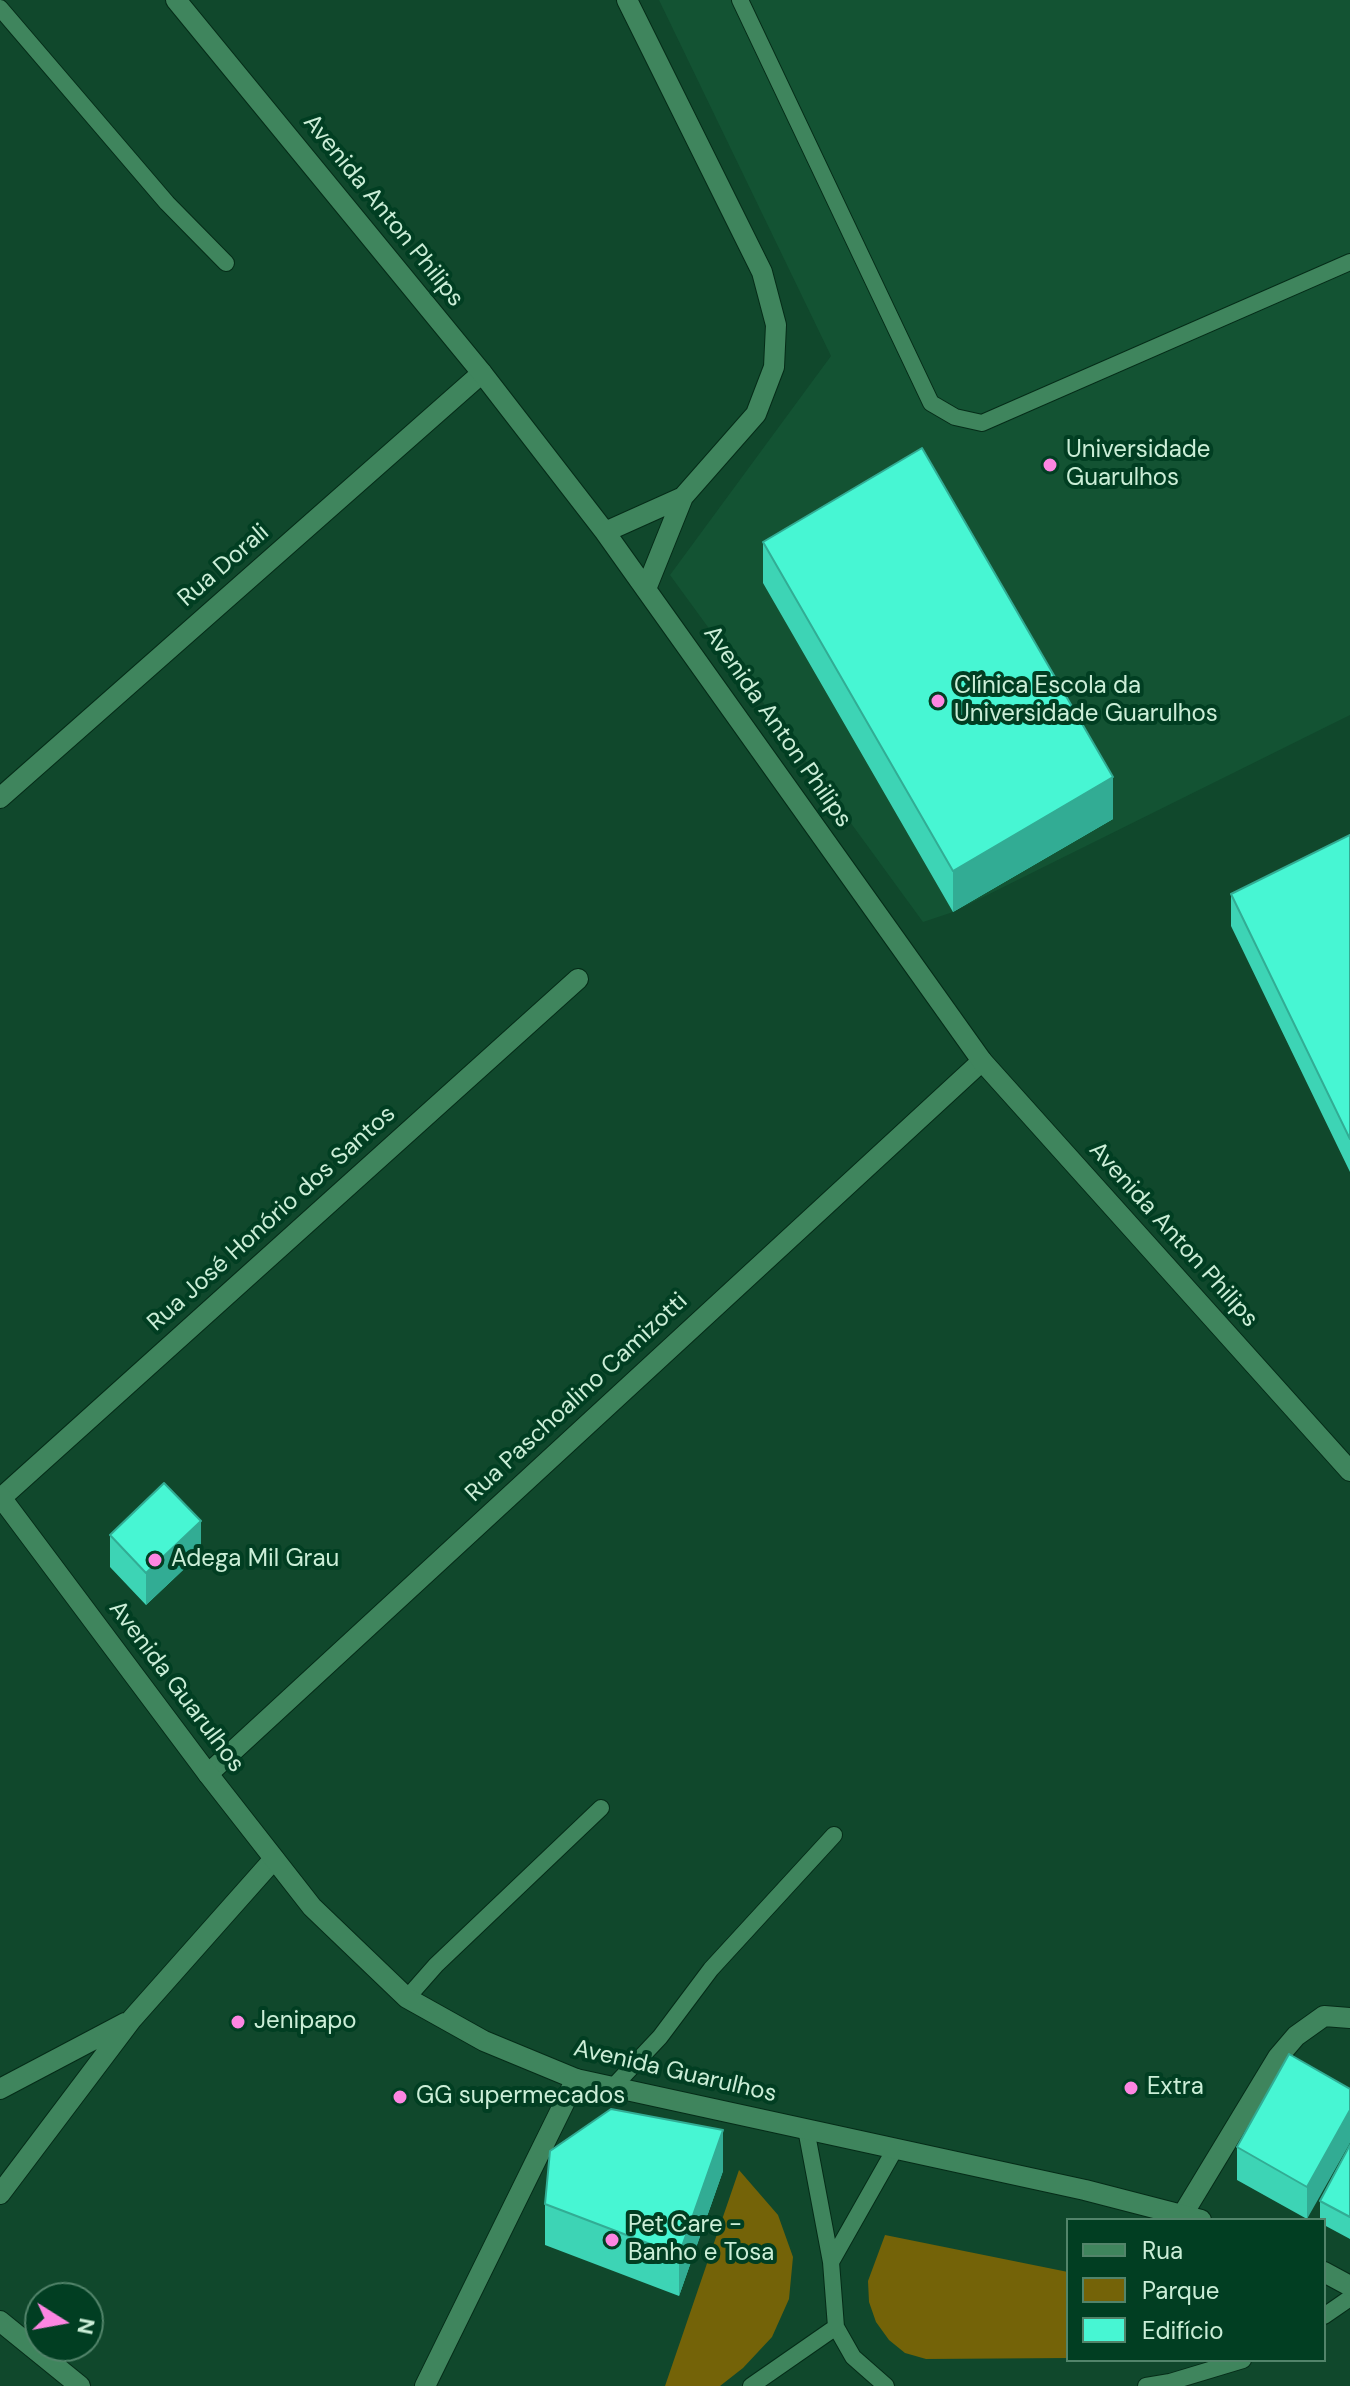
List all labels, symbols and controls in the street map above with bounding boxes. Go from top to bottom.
street label: Avenida Anton Philips [297,109,469,313]
place label: Universidade Guarulhos [1066,437,1210,493]
marker: Universidade Guarulhos [1041,456,1059,474]
street label: Rua Dorali [173,519,275,613]
street label: Avenida Anton Philips [697,621,857,833]
place label: Clínica Escola da Universidade Guarulhos [954,673,1218,729]
marker: Clínica Escola da Universidade Guarulhos [929,692,947,710]
street label: Rua José Honório dos Santos [142,1100,402,1338]
street label: Avenida Anton Philips [1082,1136,1264,1334]
street label: Rua Paschoalino Camizotti [460,1288,694,1508]
place label: Adega Mil Grau [171,1546,339,1574]
marker: Adega Mil Grau [146,1551,164,1569]
street label: Avenida Guarulhos [102,1595,250,1779]
place label: Jenipapo [254,2008,357,2036]
marker: Jenipapo [229,2013,247,2031]
street label: Avenida Guarulhos [571,2035,779,2109]
place label: Extra [1147,2074,1204,2102]
marker: Extra [1122,2079,1140,2097]
place label: GG supermecados [416,2083,625,2111]
marker: GG supermecados [391,2088,409,2106]
place label: Pet Care - Banho e Tosa [628,2212,774,2268]
legend [1066,2218,1326,2362]
marker: Pet Care - Banho e Tosa [603,2231,621,2249]
text: Rua [1142,2235,1183,2266]
text: Parque [1142,2275,1219,2306]
north arrow [24,2282,104,2362]
text: Edifício [1142,2315,1224,2346]
text: N [70,2316,102,2337]

